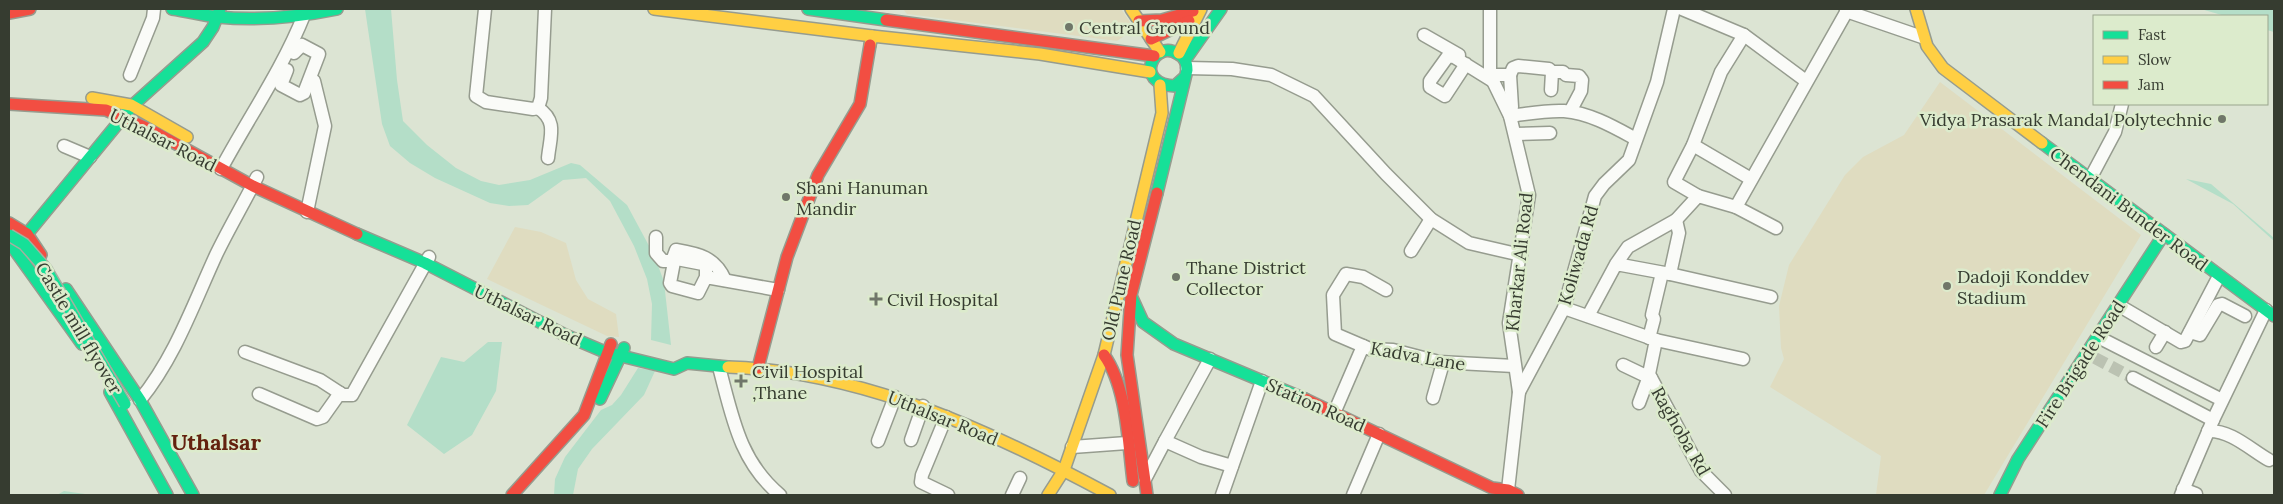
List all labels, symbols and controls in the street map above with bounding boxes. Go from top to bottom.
legend [2093,15,2268,105]
place label: Central Ground [1079,16,1210,39]
marker: Central Ground [1063,21,1075,33]
text: Fast [2138,25,2166,44]
text: Slow [2138,50,2171,69]
text: Jam [2137,75,2165,94]
street label: Uthalsar Road [106,103,221,177]
place label: Vidya Prasarak Mandal Polytechnic [1919,108,2212,131]
marker: Vidya Prasarak Mandal Polytechnic [2216,113,2228,125]
street label: Chendani Bunder Road [2045,142,2213,276]
place label: Shani Hanuman Mandir [796,176,928,220]
marker: Shani Hanuman Mandir [780,191,792,203]
street label: Kharkar Ali Road [1500,191,1538,332]
street label: Koliwada Rd [1553,202,1603,308]
street label: Old Pune Road [1096,217,1146,343]
place label: Thane District Collector [1186,256,1306,300]
street label: Castle mill flyover [31,258,128,398]
place label: Dadoji Konddev Stadium [1957,265,2090,309]
marker: Thane District Collector [1170,271,1182,283]
street label: Uthalsar Road [470,279,586,351]
marker: Dadoji Konddev Stadium [1941,280,1953,292]
place label: Civil Hospital [887,288,998,311]
marker: Civil Hospital [869,292,883,306]
street label: Fire Brigade Road [2030,296,2130,432]
street label: Kadva Lane [1369,336,1467,376]
place label: Civil Hospital ,Thane [752,360,863,404]
street label: Station Road [1263,373,1369,437]
marker: Civil Hospital ,Thane [734,374,748,388]
street label: Raghoba Rd [1646,382,1716,480]
street label: Uthalsar Road [884,385,1002,451]
district label: Uthalsar [171,428,262,456]

